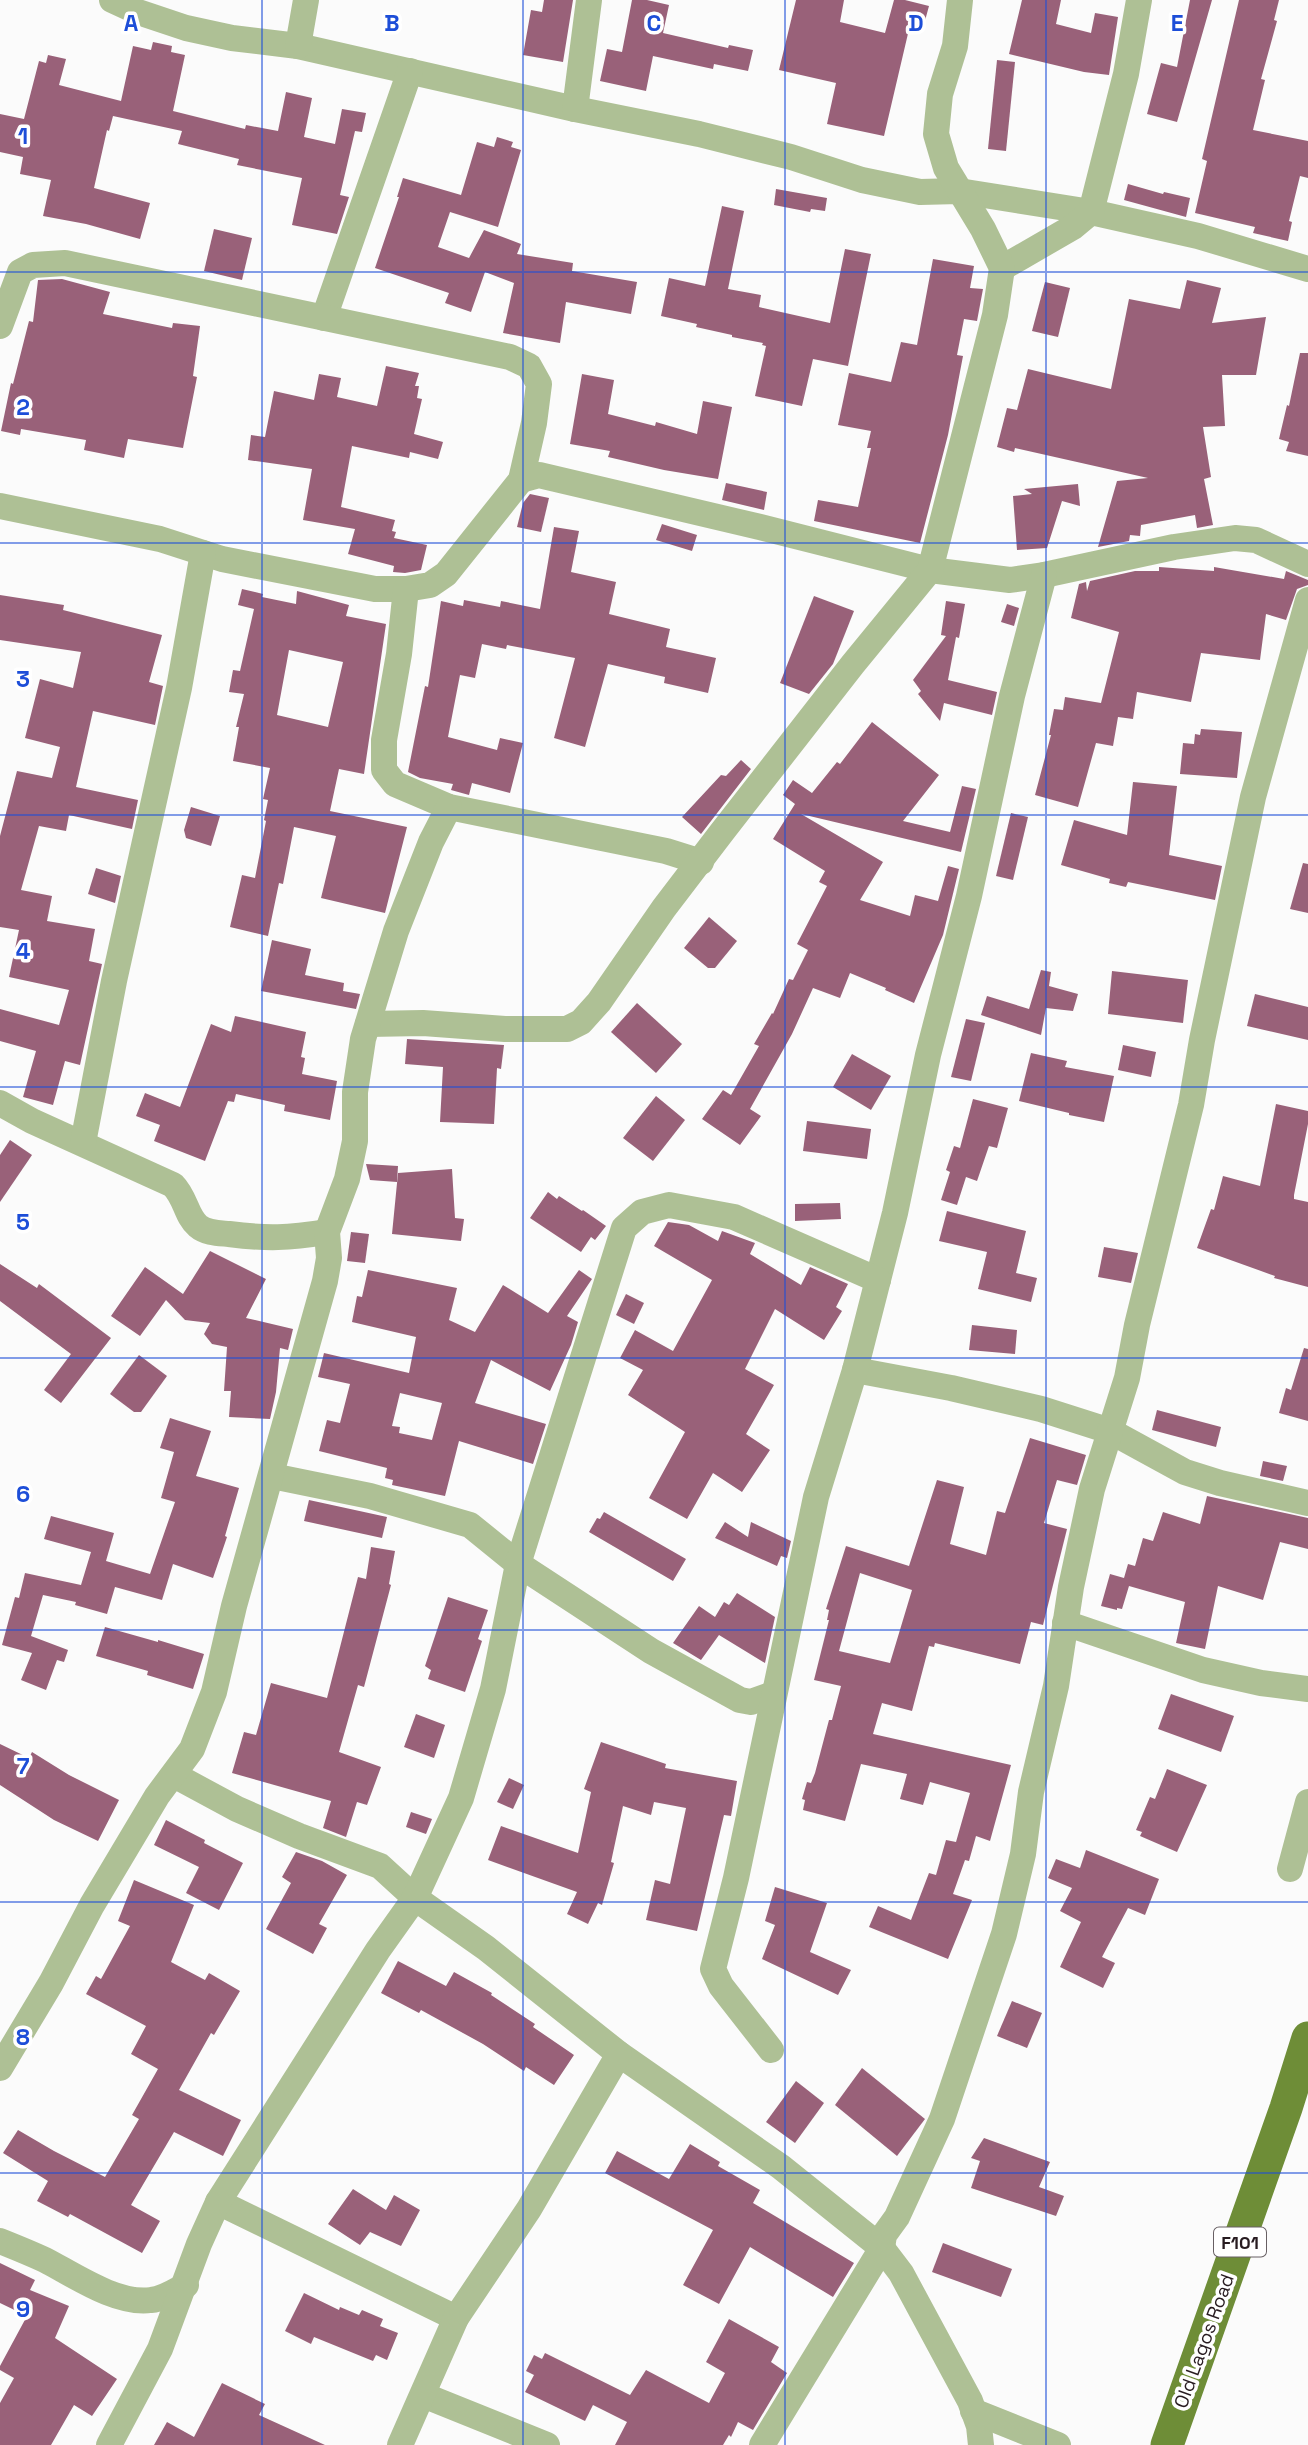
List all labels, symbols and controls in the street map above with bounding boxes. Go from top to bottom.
text: A [124,8,139,38]
text: B [384,8,400,38]
text: C [647,8,661,38]
text: D [908,8,924,38]
text: E [1171,8,1183,38]
text: 1 [18,121,28,151]
text: 2 [16,392,30,422]
text: 3 [16,664,30,694]
text: 4 [16,936,31,966]
text: 5 [16,1207,30,1237]
text: 6 [16,1479,30,1509]
text: 7 [17,1751,30,1781]
text: 8 [16,2022,30,2052]
road number: F101 [1214,2228,1266,2256]
street label: Old Lagos Road [1168,2270,1240,2412]
text: 9 [16,2294,30,2324]

